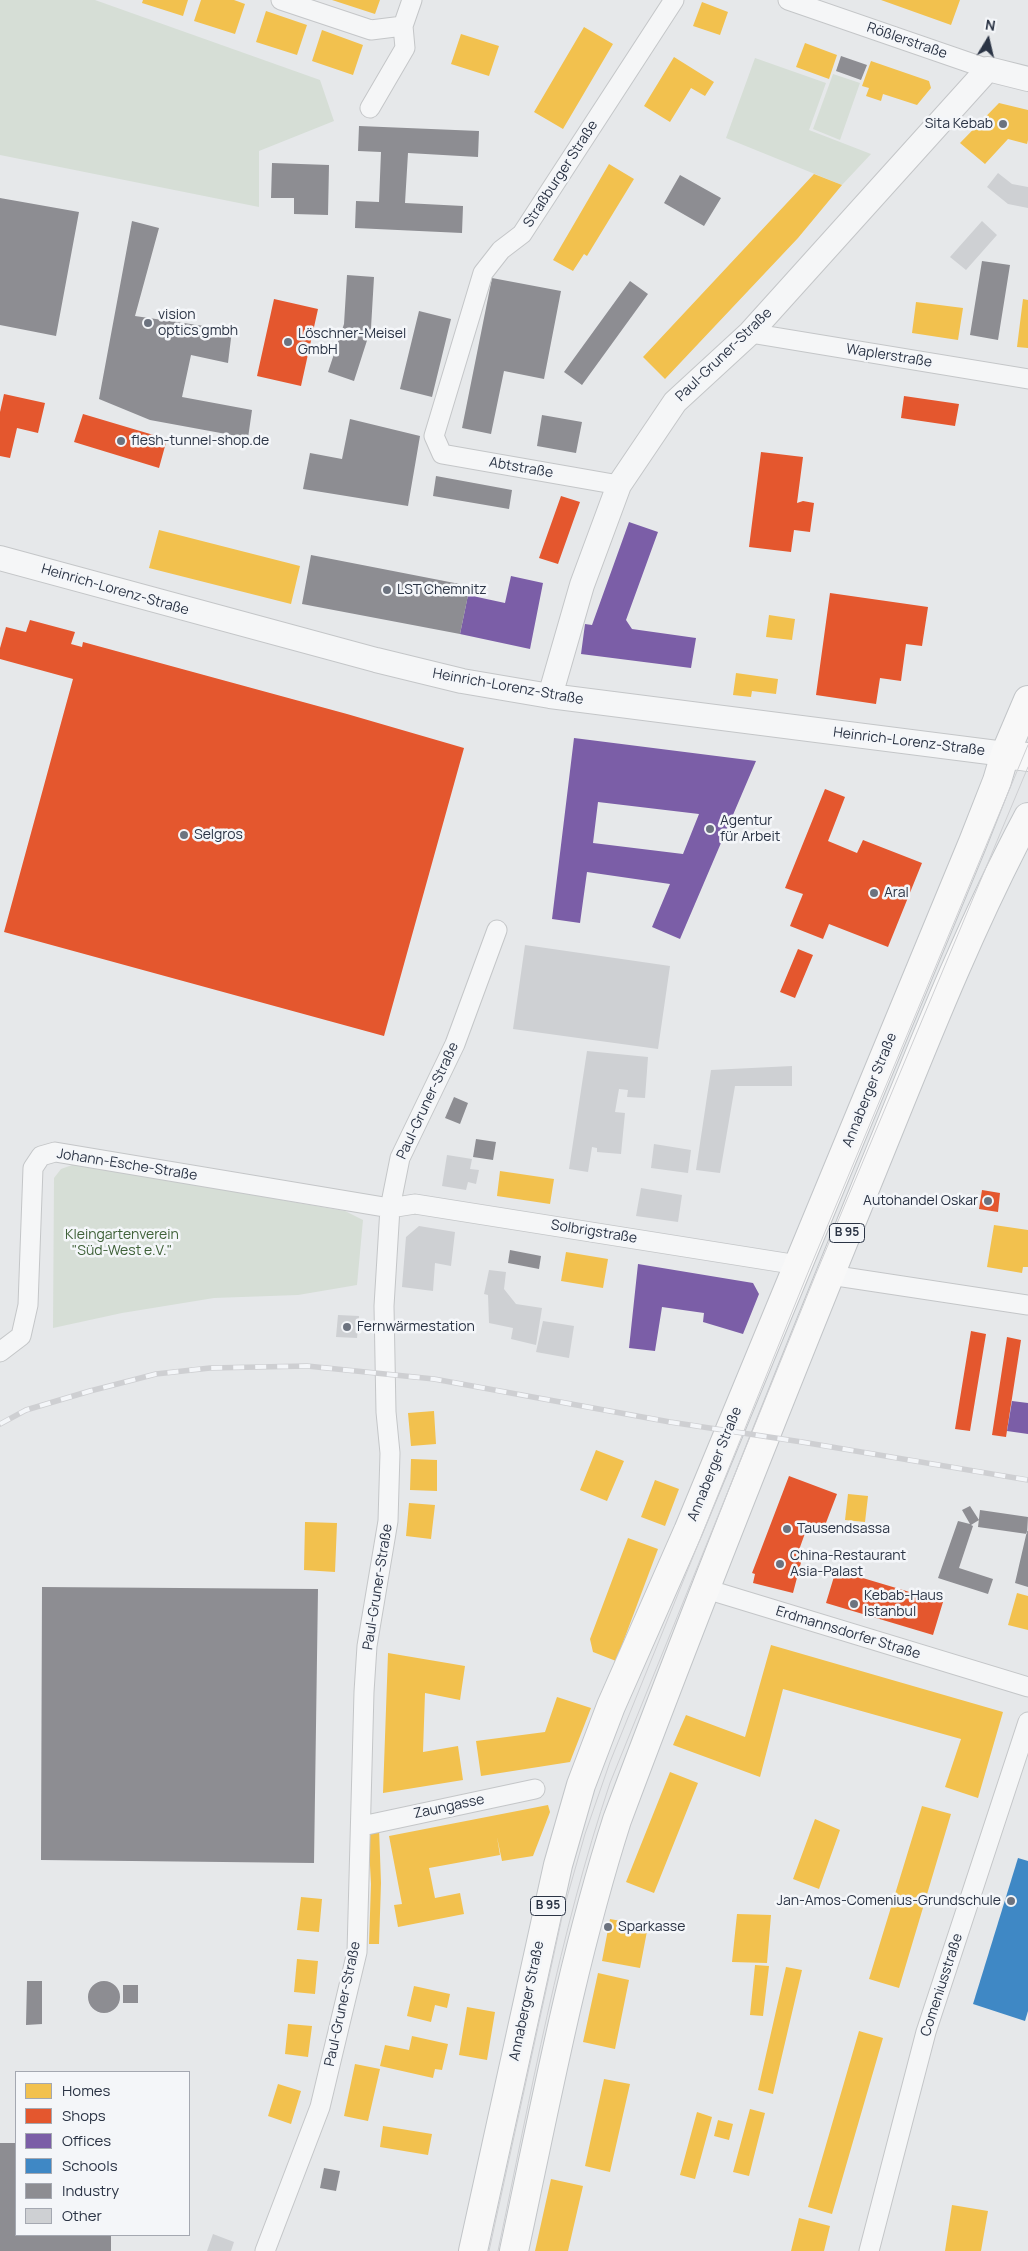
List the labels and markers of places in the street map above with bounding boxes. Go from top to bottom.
place label: Sita Kebab [925,116,993,132]
marker: Sita Kebab [997,118,1009,130]
place label: vision optics gmbh [158,307,238,340]
marker: vision optics gmbh [142,317,154,329]
place label: Löschner-Meisel GmbH [298,326,406,358]
marker: Löschner-Meisel GmbH [282,336,294,348]
place label: flesh-tunnel-shop.de [131,433,269,449]
marker: flesh-tunnel-shop.de [115,435,127,447]
place label: LST Chemnitz [397,582,487,598]
marker: LST Chemnitz [381,584,393,596]
place label: Agentur für Arbeit [720,813,780,846]
marker: Agentur für Arbeit [704,823,716,835]
place label: Selgros [194,827,243,843]
marker: Selgros [178,829,190,841]
place label: Aral [884,885,909,901]
marker: Aral [868,887,880,899]
place label: Autohandel Oskar [863,1193,978,1209]
marker: Autohandel Oskar [982,1195,994,1207]
place label: Fernwärmestation [357,1319,475,1335]
marker: Fernwärmestation [341,1321,353,1333]
place label: Tausendsassa [797,1521,890,1537]
marker: Tausendsassa [781,1523,793,1535]
place label: China-Restaurant Asia-Palast [790,1548,906,1580]
marker: China-Restaurant Asia-Palast [774,1558,786,1570]
place label: Kebab-Haus Istanbul [864,1588,943,1620]
marker: Kebab-Haus Istanbul [848,1598,860,1610]
place label: Jan-Amos-Comenius-Grundschule [776,1893,1001,1909]
marker: Jan-Amos-Comenius-Grundschule [1005,1895,1017,1907]
place label: Sparkasse [618,1919,685,1935]
marker: Sparkasse [602,1921,614,1933]

